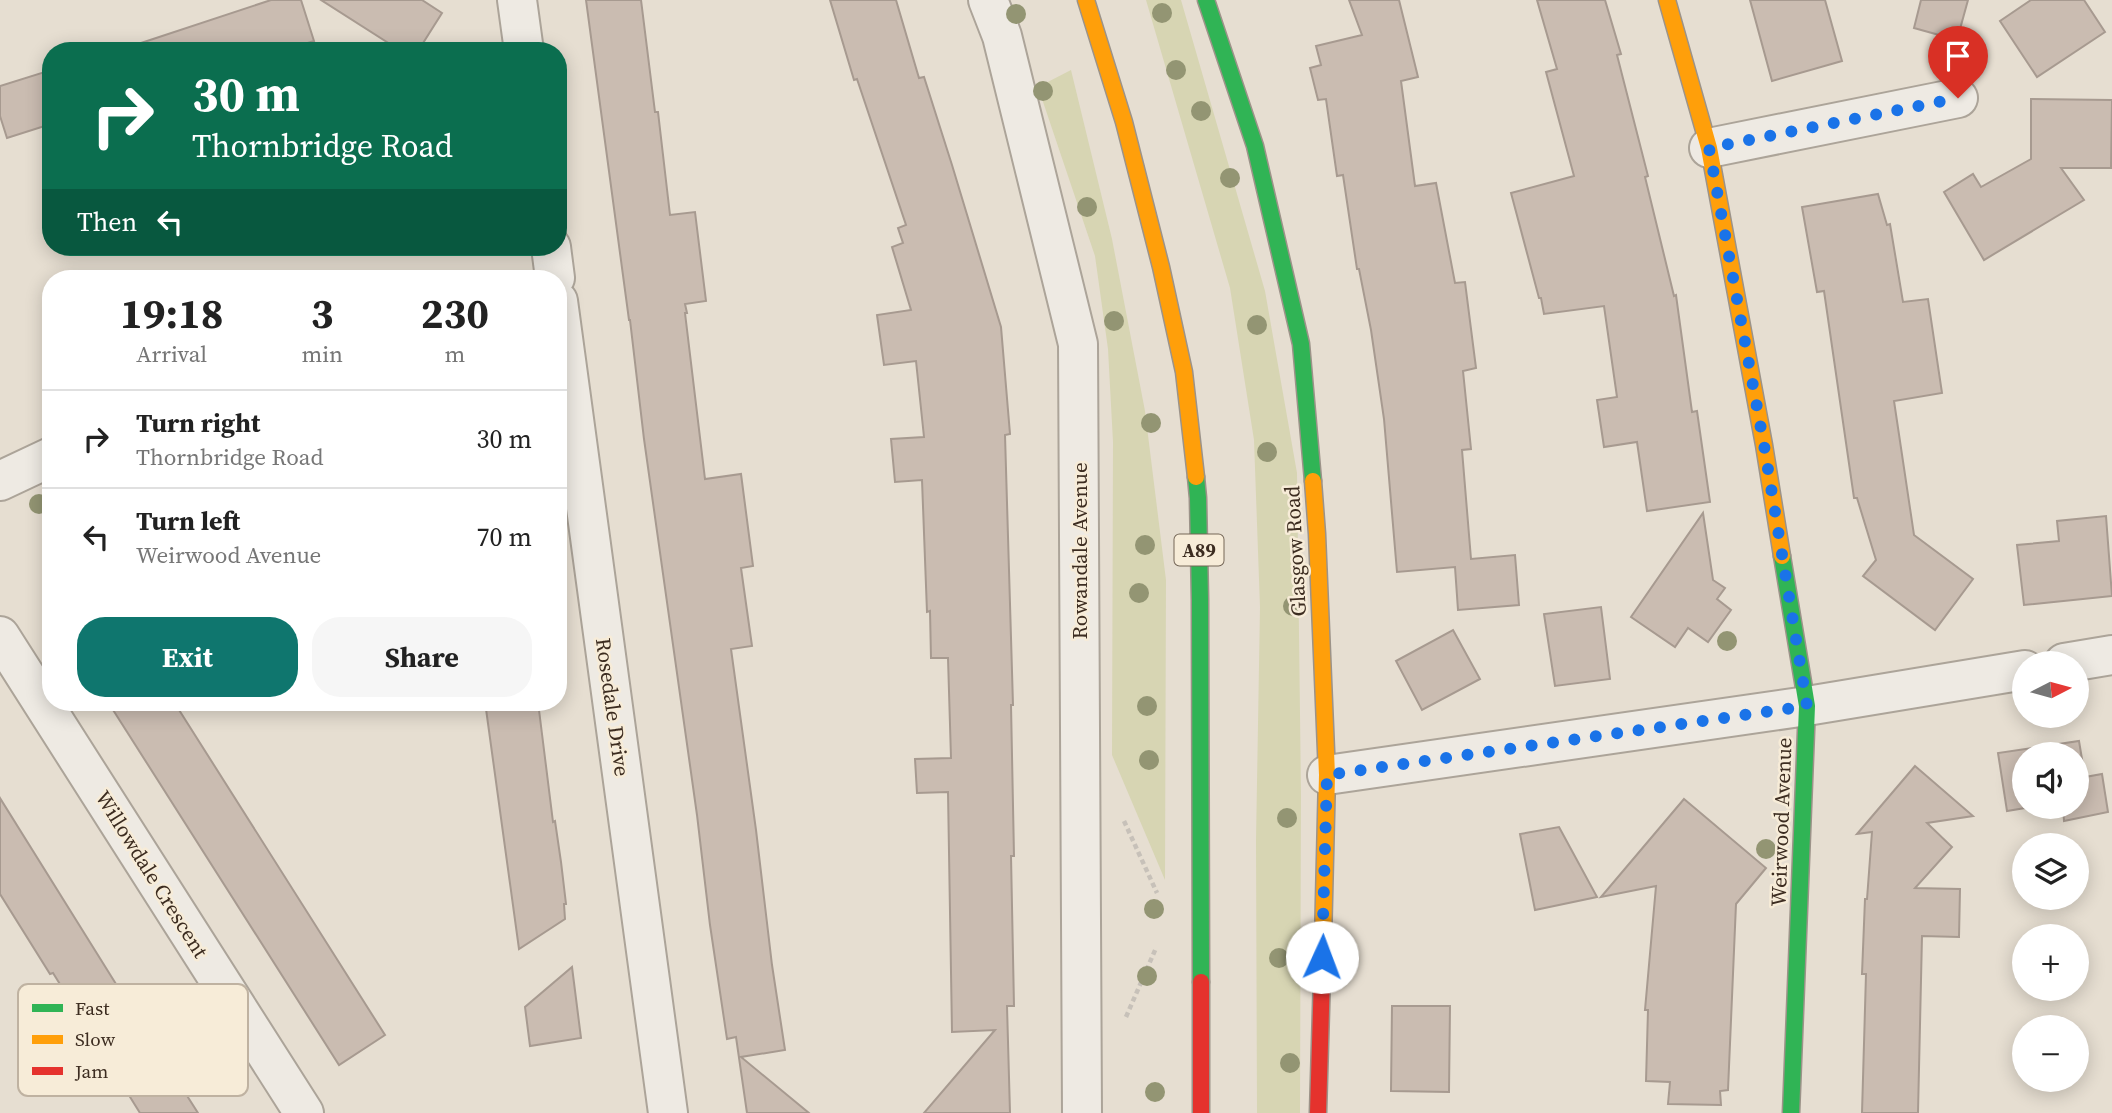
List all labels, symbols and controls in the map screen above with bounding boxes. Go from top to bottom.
pin [1928,26,1988,98]
icon: arrive [1939,37,1977,75]
text: 30 m [192,60,300,127]
icon: right [77,70,168,161]
text: Thornbridge Road [192,124,453,168]
icon: left [151,203,189,241]
text: Then [77,204,137,240]
text: 19:18 [120,284,224,342]
text: 3 [311,284,334,342]
text: 230 [421,284,489,342]
text: Arrival [136,338,207,370]
text: min [301,338,343,370]
text: m [445,338,465,370]
text: Turn right [136,405,260,441]
icon: right [77,420,115,458]
text: 30 m [477,421,532,457]
text: Thornbridge Road [136,441,324,473]
street label: Rowandale Avenue [1065,462,1094,640]
street label: Glasgow Road [1277,485,1313,617]
text: Turn left [136,503,240,539]
icon: left [77,518,115,556]
text: 70 m [477,519,532,555]
road number: A89 [1174,534,1224,566]
text: Weirwood Avenue [136,539,321,571]
button: Exit [77,617,298,697]
button: Share [312,617,532,697]
street label: Rosedale Drive [589,636,637,778]
north arrow [2012,651,2090,728]
map controls [2012,651,2089,1092]
street label: Weirwood Avenue [1764,737,1798,907]
button: sound [2012,742,2089,819]
street label: Willowdale Crescent [89,785,215,963]
button: layers [2012,833,2089,910]
position arrow [1285,920,1359,994]
button: + [2012,924,2089,1001]
legend [18,984,248,1096]
text: Fast [75,995,110,1021]
button: − [2012,1015,2089,1092]
text: Slow [75,1026,116,1052]
text: Jam [74,1058,108,1084]

